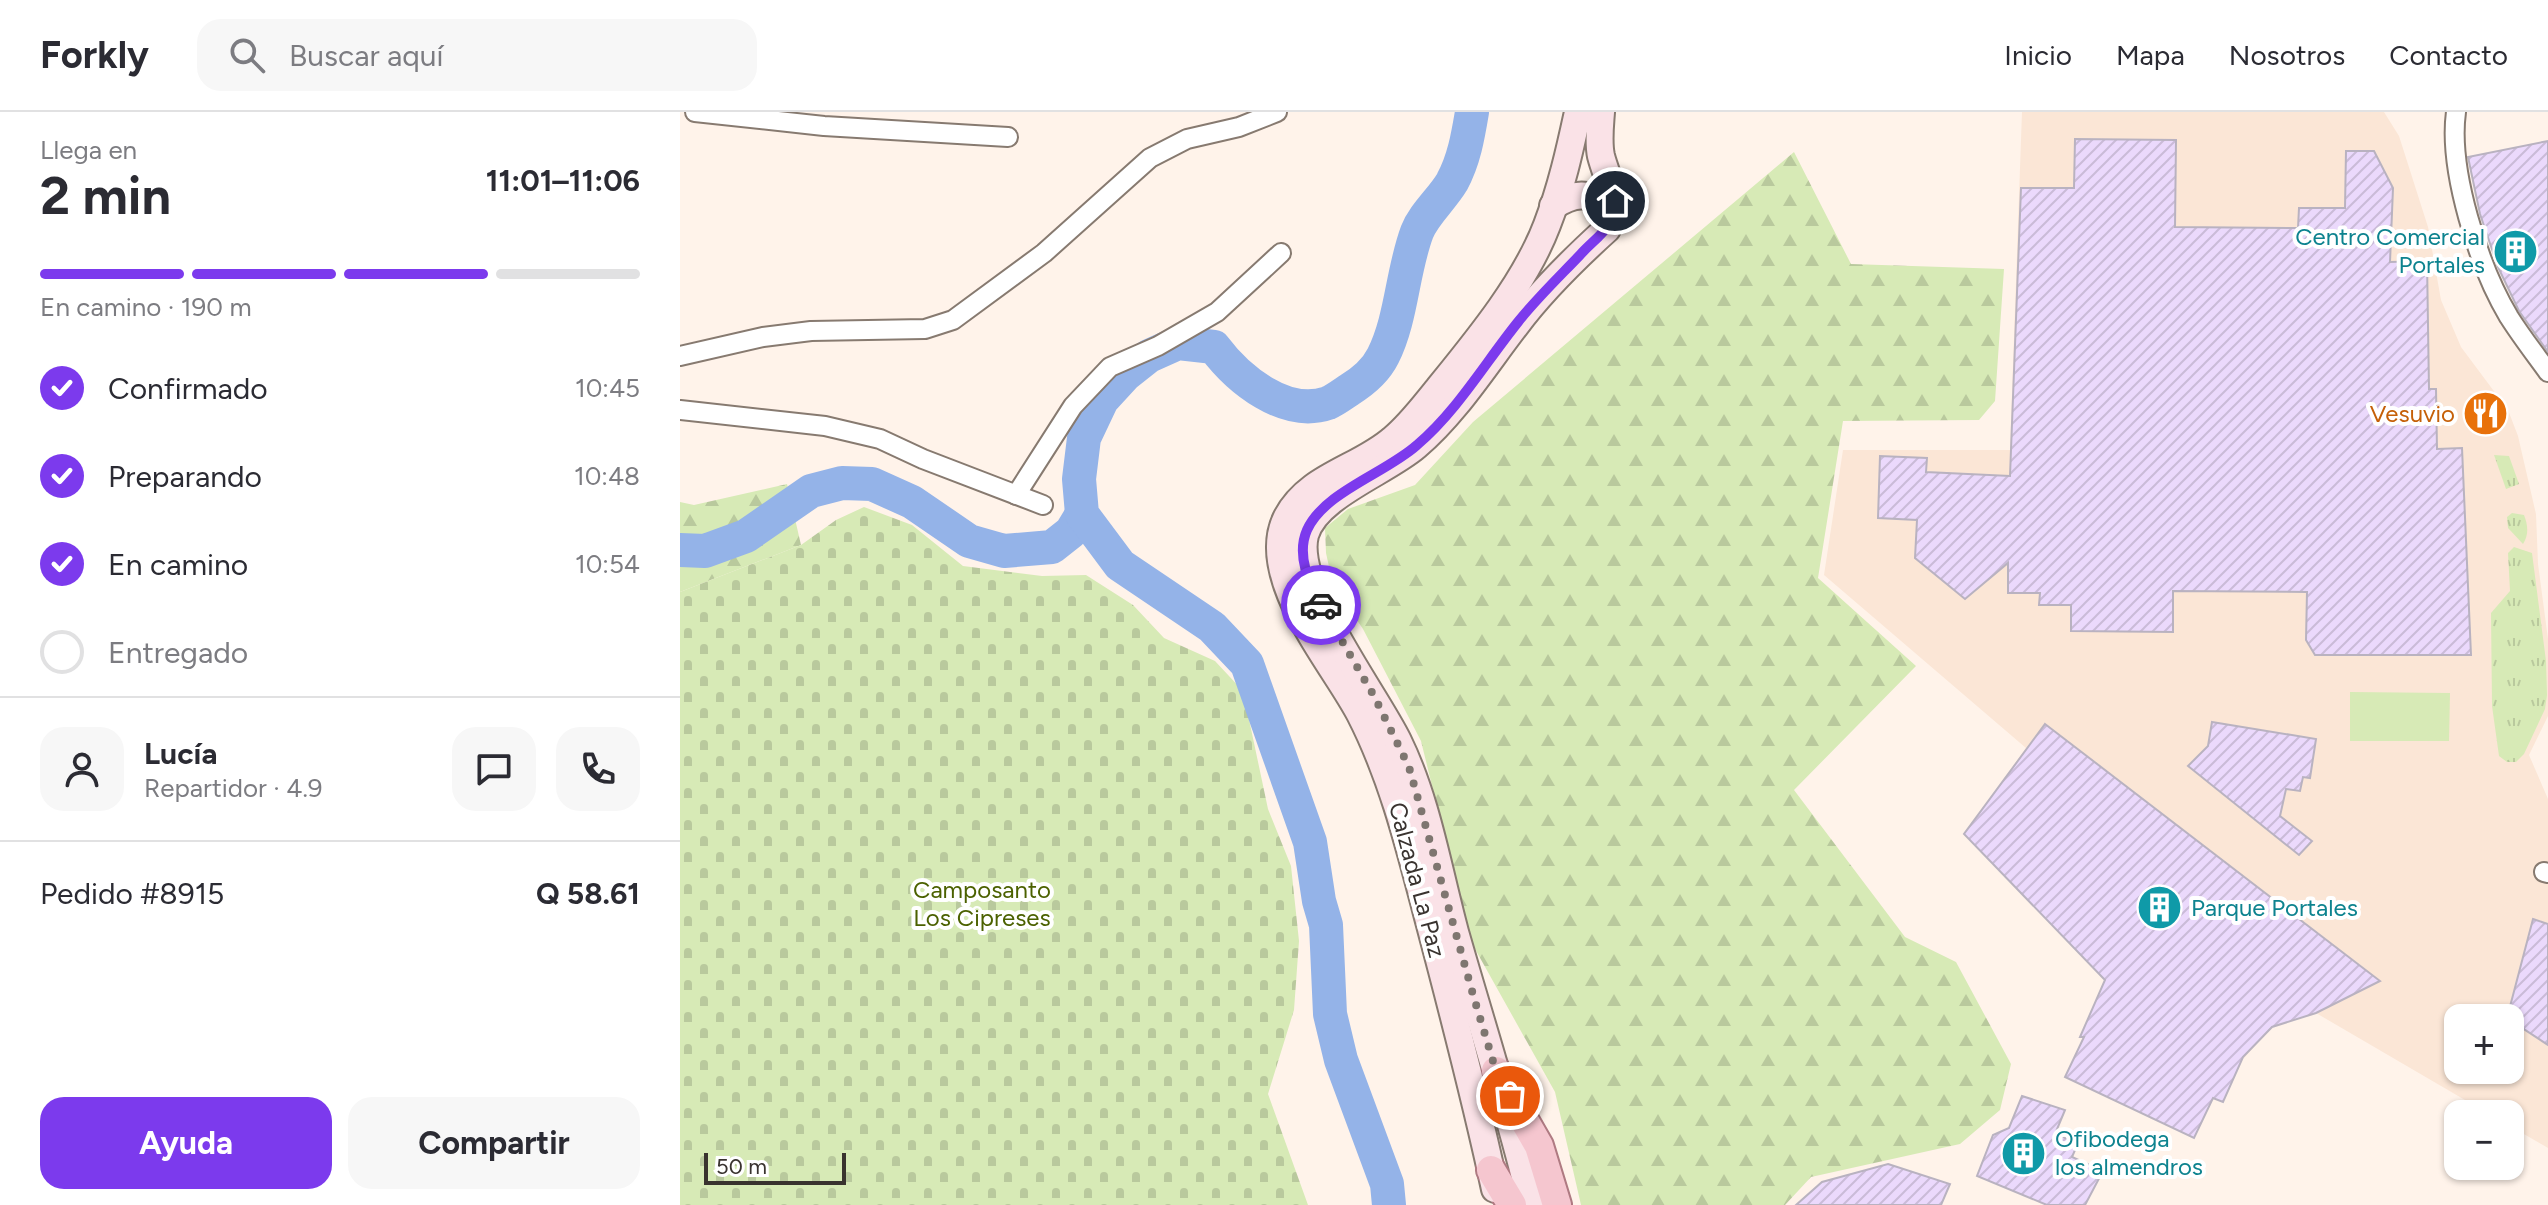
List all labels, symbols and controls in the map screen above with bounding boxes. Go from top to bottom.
search box [197,19,757,91]
text: Forkly [40,32,149,78]
icon: search [225,33,269,77]
text: Buscar aquí [289,37,443,74]
text: Inicio [2004,38,2072,72]
text: Mapa [2116,38,2185,72]
text: Nosotros [2229,38,2345,72]
text: Contacto [2389,38,2508,72]
text: Llega en [40,134,137,166]
text: 11:01–11:06 [486,162,640,199]
text: 2 min [40,165,171,227]
pin [1581,167,1649,235]
icon: home [1593,179,1637,223]
place label: Centro Comercial Portales [2295,222,2485,279]
building icon: Centro Comercial Portales [2492,227,2540,275]
text: En camino · 190 m [40,291,252,323]
icon: check [40,366,84,410]
text: Confirmado [108,370,268,407]
text: 10:45 [575,372,640,404]
restaurant icon: Vesuvio [2462,390,2510,438]
place label: Vesuvio [2370,399,2455,428]
icon: check [40,454,84,498]
text: Preparando [108,458,262,495]
text: 10:48 [574,460,640,492]
icon: check [40,542,84,586]
text: En camino [108,546,248,583]
text: 10:54 [575,548,640,580]
courier [1281,565,1361,645]
icon: car [1299,583,1343,627]
text: Entregado [108,634,248,671]
button: person [40,727,124,811]
button: chat [452,727,536,811]
button: phone [556,727,640,811]
text: Lucía [144,735,217,772]
text: Repartidor · 4.9 [144,772,323,804]
street label: Calzada La Paz [1383,799,1452,961]
text: Pedido #8915 [40,875,224,912]
text: Q 58.61 [536,875,640,912]
park label: Camposanto Los Cipreses [913,875,1051,932]
building icon: Parque Portales [2136,884,2184,932]
place label: Parque Portales [2191,893,2358,922]
map controls [2444,1004,2524,1180]
button: + [2444,1004,2524,1084]
pin [1476,1062,1544,1130]
icon: bag [1488,1074,1532,1118]
button: Ayuda [40,1097,332,1189]
button: Compartir [348,1097,640,1189]
button: − [2444,1100,2524,1180]
place label: Ofibodega los almendros [2055,1124,2203,1181]
building icon: Ofibodega los almendros [2000,1129,2048,1177]
scale bar [704,1149,846,1185]
text: 50 m [716,1153,767,1180]

